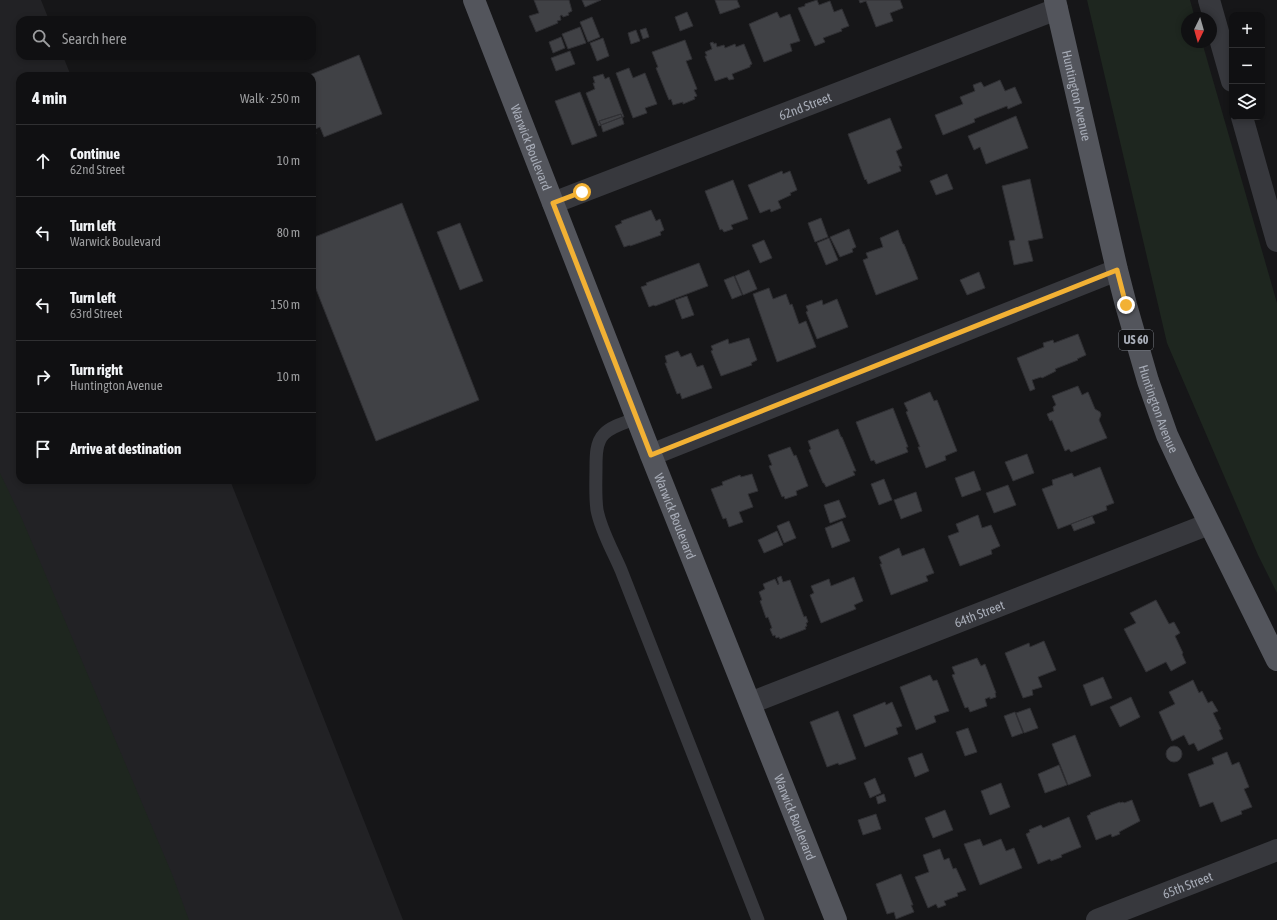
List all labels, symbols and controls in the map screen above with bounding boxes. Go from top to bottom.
north arrow [1181,12,1217,48]
map controls [1229,12,1265,120]
button: + [1229,12,1265,48]
search box [16,16,316,60]
icon: search [30,27,52,49]
text: Search here [62,30,127,47]
button: − [1229,48,1265,84]
street label: Huntington Avenue [1059,49,1095,142]
button: layers [1229,84,1265,120]
text: 4 min [32,88,67,108]
street label: 62nd Street [777,89,834,123]
text: Walk · 250 m [240,91,300,106]
street label: Warwick Boulevard [508,102,555,192]
text: Continue [70,145,120,162]
icon: ahead [32,150,54,172]
text: 10 m [277,153,300,168]
text: 62nd Street [70,162,125,177]
route start [573,183,591,201]
text: Turn left [70,217,116,234]
icon: left [32,222,54,244]
text: 80 m [277,225,300,240]
text: Warwick Boulevard [70,234,161,249]
text: Turn left [70,289,116,306]
icon: left [32,294,54,316]
route end [1117,296,1135,314]
text: 150 m [271,297,300,312]
text: 63rd Street [70,306,123,321]
road number: US 60 [1119,330,1153,350]
text: Turn right [70,361,123,378]
street label: Huntington Avenue [1136,363,1182,455]
icon: right [32,366,54,388]
text: 10 m [277,369,300,384]
text: Huntington Avenue [70,378,163,393]
icon: arrive [32,438,54,460]
text: Arrive at destination [70,440,181,457]
street label: Warwick Boulevard [652,471,699,561]
street label: 64th Street [952,597,1007,630]
street label: Warwick Boulevard [771,772,819,862]
street label: 65th Street [1160,868,1215,901]

